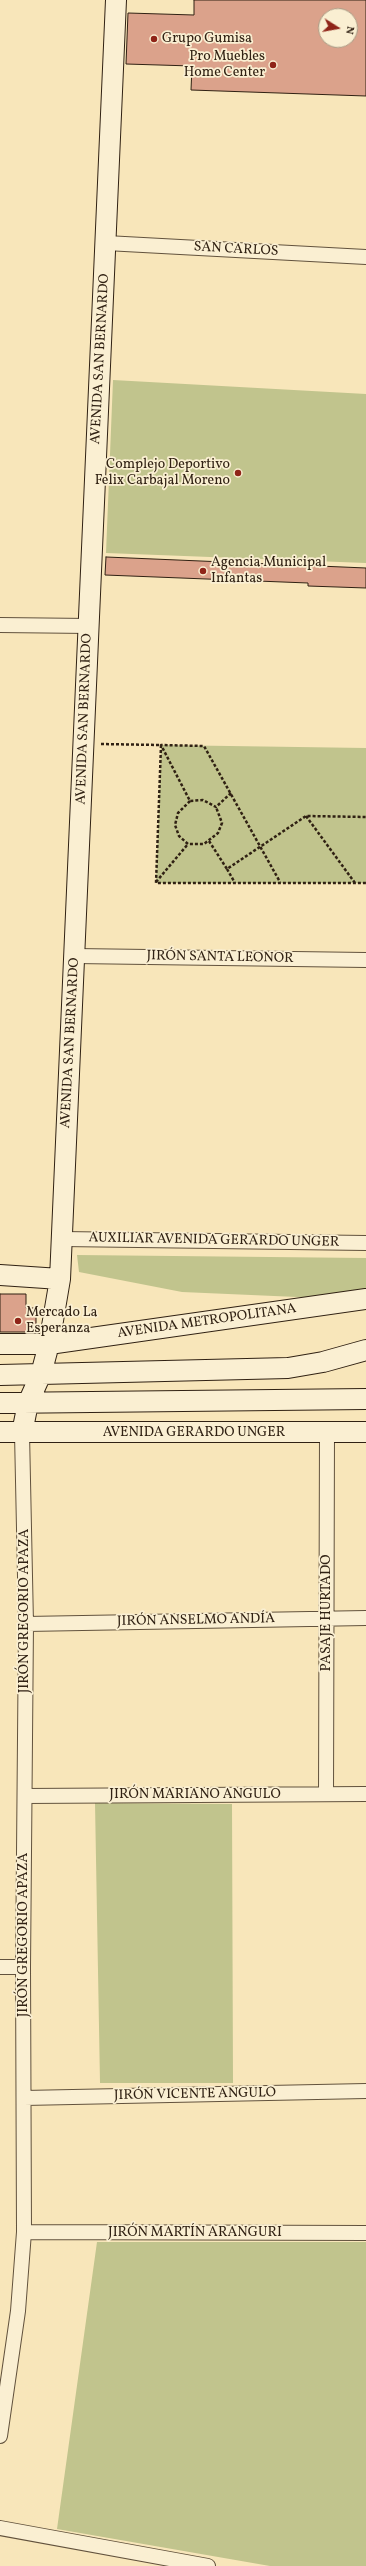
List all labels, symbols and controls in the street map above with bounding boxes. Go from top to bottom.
north arrow [318,8,358,48]
text: N [341,25,357,36]
place label: Grupo Gumisa [162,31,252,47]
marker: Grupo Gumisa [149,34,159,44]
place label: Pro Muebles Home Center [184,49,265,82]
marker: Pro Muebles Home Center [268,60,278,70]
street label: SAN CARLOS [193,239,279,261]
street label: AVENIDA SAN BERNARDO [88,273,114,445]
place label: Complejo Deportivo Felix Carbajal Moreno [95,457,230,490]
marker: Complejo Deportivo Felix Carbajal Moreno [233,468,243,478]
place label: Agencia Municipal Infantas [211,555,326,588]
marker: Agencia Municipal Infantas [198,566,208,576]
street label: AVENIDA SAN BERNARDO [74,633,96,805]
street label: JIRÓN SANTA LEONOR [146,948,294,968]
street label: AVENIDA SAN BERNARDO [58,957,84,1129]
street label: AUXILIAR AVENIDA GERARDO UNGER [88,1230,340,1252]
street label: AVENIDA METROPOLITANA [117,1301,297,1343]
place label: Mercado La Esperanza [26,1305,97,1338]
marker: Mercado La Esperanza [13,1316,23,1326]
street label: AVENIDA GERARDO UNGER [103,1425,285,1441]
street label: JIRÓN GREGORIO APAZA [17,1529,33,1693]
street label: PASAJE HURTADO [319,1555,335,1671]
street label: JIRÓN ANSELMO ANDÍA [117,1611,275,1631]
street label: JIRÓN MARIANO ANGULO [109,1787,281,1803]
street label: JIRÓN GREGORIO APAZA [16,1853,32,2017]
street label: JIRÓN VICENTE ANGULO [114,2085,276,2105]
street label: JIRÓN MARTÍN ARANGURI [108,2225,282,2241]

